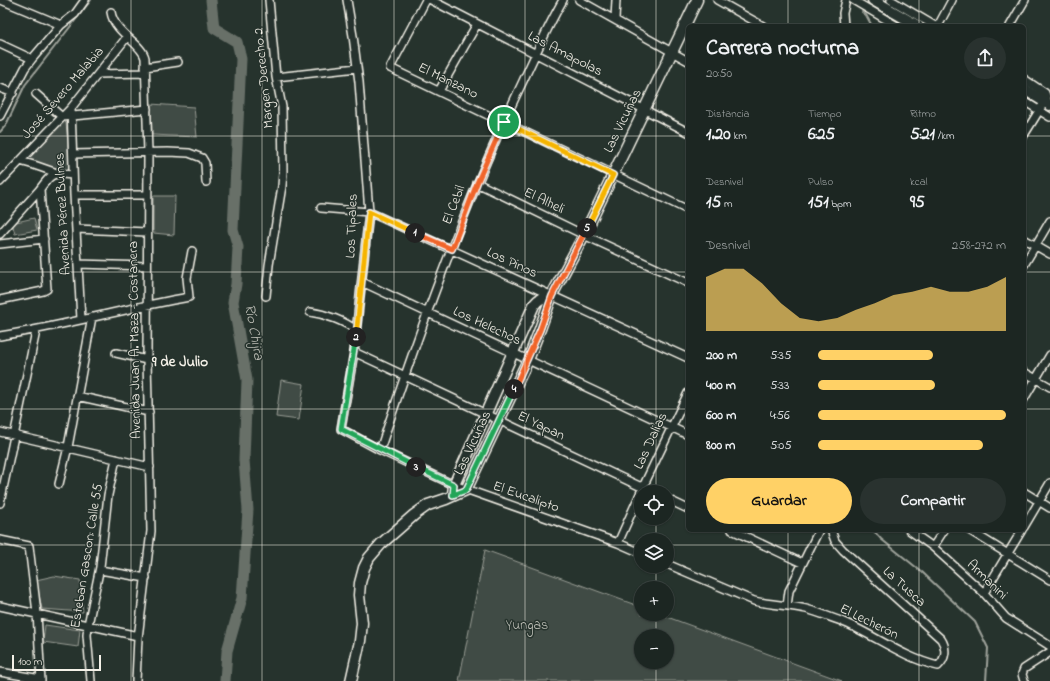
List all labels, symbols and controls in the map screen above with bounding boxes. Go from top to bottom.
street label: Margen Derecho 2 [248,26,281,129]
street label: Las Amapolas [524,26,606,82]
text: Carrera nocturna [706,33,859,65]
button: share [964,37,1006,79]
street label: José Severo Malabia [17,42,109,144]
street label: El Manzano [414,57,482,105]
text: 20:50 [706,64,732,83]
street label: Las Vicuñas [598,85,648,157]
pin [487,105,521,139]
text: Distancia [706,106,750,122]
text: Tiempo [808,106,841,122]
text: Ritmo [910,106,936,122]
icon: arrive [493,111,515,133]
text: 1.20 [706,122,731,147]
text: 6:25 [808,122,835,147]
text: 5:21 [910,122,935,147]
text: km [731,128,747,144]
text: /km [935,128,955,144]
street label: Avenida Pérez Bulnes [49,152,77,276]
text: Desnivel [706,174,743,190]
text: Pulso [808,174,833,190]
text: kcal [910,174,928,190]
street label: El Cebil [437,182,471,228]
street label: El Alheli [520,182,568,220]
text: 15 [706,190,721,215]
text: 151 [808,190,829,215]
text: 95 [910,190,925,215]
street label: Los Tipales [340,193,364,259]
text: m [721,196,732,212]
text: bpm [829,196,852,212]
pin: 5 [577,218,597,238]
text: 5 [584,220,590,236]
pin: 1 [405,223,425,243]
text: 1 [413,225,417,241]
text: Desnivel [706,236,750,255]
text: 258–272 m [952,236,1006,255]
street label: Avenida Juan A. Maza - Costanera [123,241,147,439]
street label: Los Pinos [483,242,541,284]
street label: Los Helechos [449,301,525,351]
water label: Río Chijra [238,302,270,363]
pin: 2 [346,327,366,347]
text: 2 [353,329,359,345]
text: 200 m [706,346,737,365]
text: 5:35 [770,346,791,365]
district label: 9 de Julio [151,351,208,373]
text: 400 m [706,376,736,395]
text: 5:33 [770,376,789,395]
pin: 4 [504,379,524,399]
text: 4 [512,381,516,397]
street label: El Yapan [514,406,568,446]
text: 600 m [706,406,736,425]
text: 4:56 [770,406,790,425]
street label: Las Vicuñas [449,407,497,479]
street label: Las Dalias [629,409,673,473]
text: 800 m [706,436,735,455]
text: 5:05 [770,436,792,455]
pin: 3 [406,457,426,477]
text: 3 [414,459,418,475]
street label: El Eucalipto [490,476,562,518]
button: Guardar [706,478,852,524]
button: Compartir [860,478,1006,524]
street label: Esteban Gascon: Calle 55 [65,482,109,630]
map controls [634,485,674,669]
button: locate [634,485,674,525]
button: layers [634,533,674,573]
street label: Armanini [962,555,1012,605]
street label: La Tusca [878,562,930,612]
button: + [634,581,674,621]
street label: El Lecherón [836,599,902,645]
park label: Yungas [506,615,548,637]
button: − [634,629,674,669]
scale bar [12,653,101,672]
text: 100 m [18,654,42,670]

